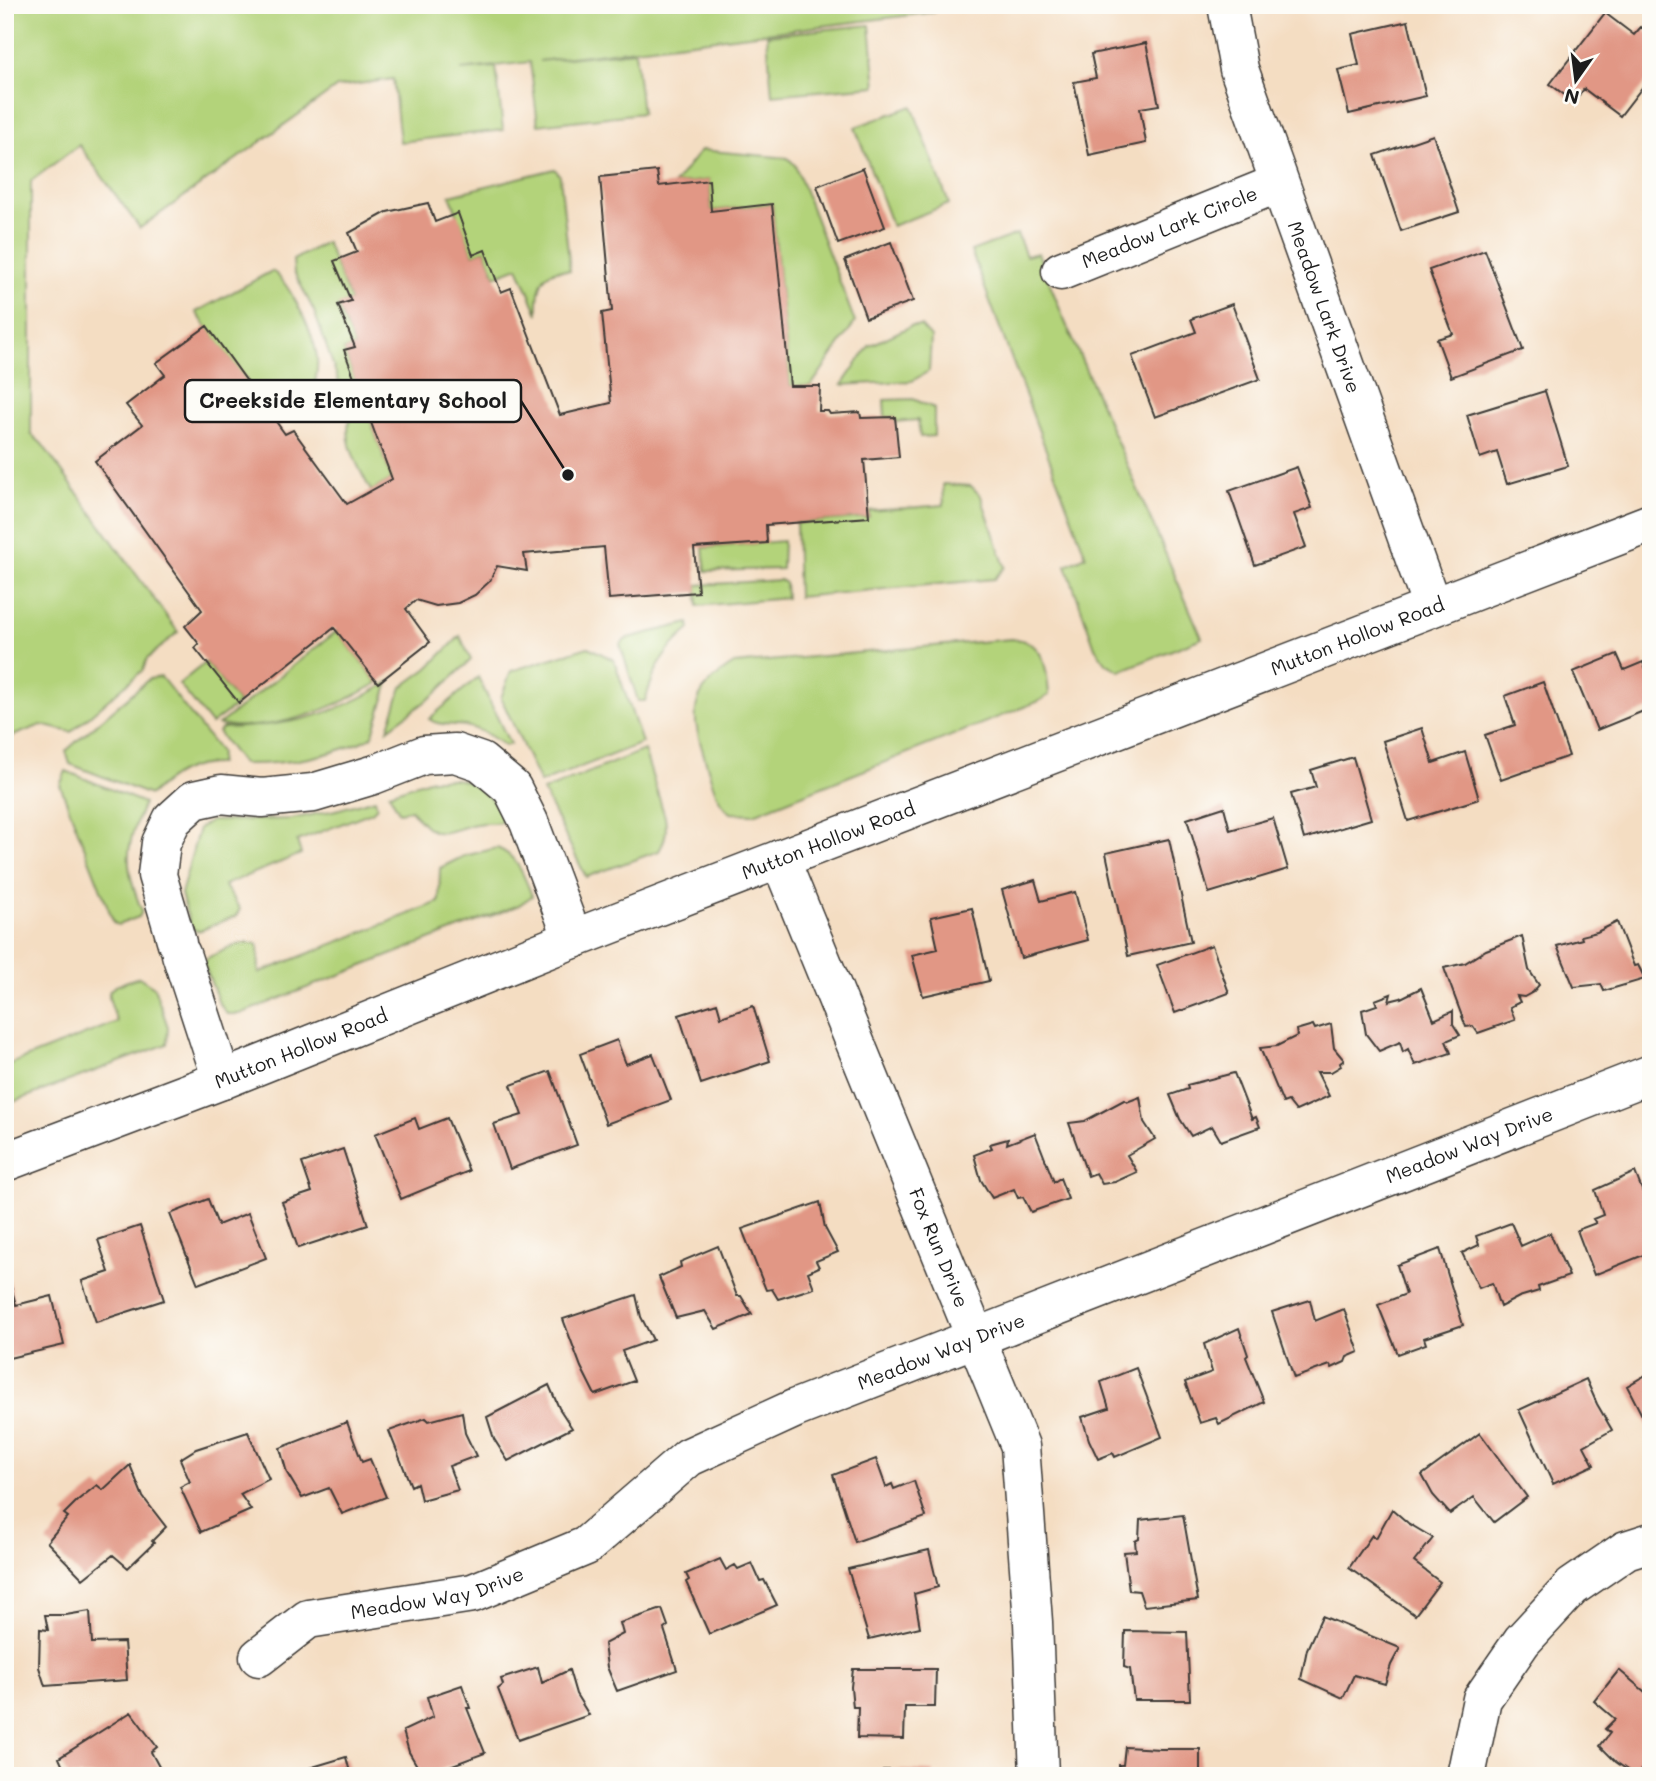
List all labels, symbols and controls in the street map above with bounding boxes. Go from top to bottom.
north arrow [1540,46,1610,116]
text: N [1562,83,1582,111]
street label: Meadow Lark Circle [1078,180,1261,273]
street label: Meadow Lark Drive [1283,218,1367,396]
callout: Creekside Elementary School [185,380,521,422]
text: Creekside Elementary School [199,386,507,414]
street label: Mutton Hollow Road [1267,591,1448,681]
street label: Mutton Hollow Road [738,795,919,885]
street label: Mutton Hollow Road [211,1002,391,1094]
street label: Meadow Way Drive [1382,1101,1556,1189]
street label: Fox Run Drive [904,1184,975,1311]
street label: Meadow Way Drive [854,1307,1028,1395]
street label: Meadow Way Drive [349,1560,527,1624]

